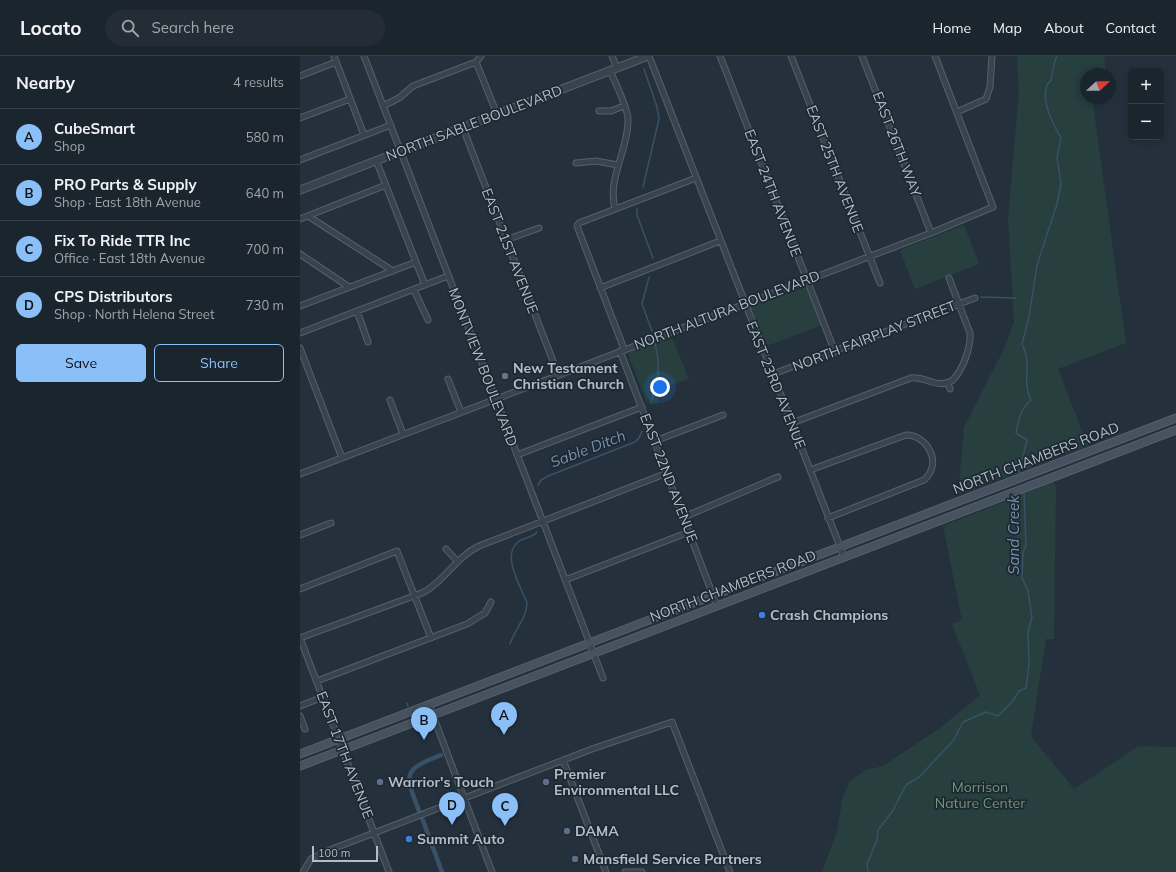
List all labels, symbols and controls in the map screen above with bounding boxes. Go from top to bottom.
search box [105,10,385,46]
text: Locato [20,16,81,40]
icon: search [119,17,141,39]
text: Search here [151,18,234,37]
text: Home [932,19,971,37]
text: Map [993,19,1022,37]
text: About [1044,19,1084,37]
text: Contact [1106,19,1156,37]
north arrow [1080,68,1116,104]
map controls [1128,68,1164,140]
button: + [1128,68,1164,104]
text: Nearby [16,72,75,93]
text: 4 results [233,74,284,90]
street label: NORTH SABLE BOULEVARD [383,81,565,165]
street label: EAST 26TH WAY [869,89,926,200]
street label: EAST 25TH AVENUE [802,103,868,235]
button: − [1128,104,1164,140]
text: CubeSmart [54,119,135,138]
street label: EAST 24TH AVENUE [740,127,806,259]
text: A [24,129,34,145]
text: 580 m [246,129,284,145]
text: Shop [54,138,85,154]
text: PRO Parts & Supply [54,175,197,194]
text: B [25,185,33,201]
text: 640 m [246,185,284,201]
street label: EAST 21ST AVENUE [478,186,542,316]
text: Shop · East 18th Avenue [54,194,201,210]
text: Fix To Ride TTR Inc [54,231,190,250]
text: C [25,241,33,257]
text: 700 m [246,241,284,257]
text: Office · East 18th Avenue [54,250,205,266]
street label: NORTH ALTURA BOULEVARD [632,266,822,354]
street label: MONTVIEW BOULEVARD [444,285,522,449]
text: CPS Distributors [54,287,172,306]
street label: NORTH FAIRPLAY STREET [790,296,959,376]
text: D [24,297,34,313]
text: 730 m [246,297,284,313]
text: Shop · North Helena Street [54,306,214,322]
street label: EAST 23RD AVENUE [742,319,810,451]
button: Save [16,344,146,382]
button: Share [154,344,284,382]
place label: New Testament Christian Church [513,359,624,393]
marker: New Testament Christian Church [500,371,510,381]
your location [650,377,670,397]
street label: EAST 22ND AVENUE [636,411,702,545]
street label: NORTH CHAMBERS ROAD [950,418,1122,498]
water label: Sable Ditch [547,425,628,472]
water label: Sand Creek [1004,494,1023,575]
street label: NORTH CHAMBERS ROAD [647,546,819,626]
place label: Crash Champions [770,606,888,624]
marker: Crash Champions [757,610,767,620]
street label: EAST 17TH AVENUE [312,689,378,821]
pin: A [491,702,517,735]
pin: B [411,707,437,740]
place label: Premier Environmental LLC [554,765,679,799]
place label: Warrior's Touch [388,773,494,791]
marker: Warrior's Touch [375,777,385,787]
marker: Premier Environmental LLC [541,777,551,787]
park label: Morrison Nature Center [935,778,1026,812]
pin: D [439,792,465,825]
pin: C [492,793,518,826]
place label: DAMA [575,822,619,840]
marker: DAMA [562,826,572,836]
place label: Summit Auto [417,830,505,848]
marker: Summit Auto [404,834,414,844]
scale bar [312,844,378,863]
text: 100 m [318,846,350,860]
place label: Mansfield Service Partners [583,850,762,868]
marker: Mansfield Service Partners [570,854,580,864]

